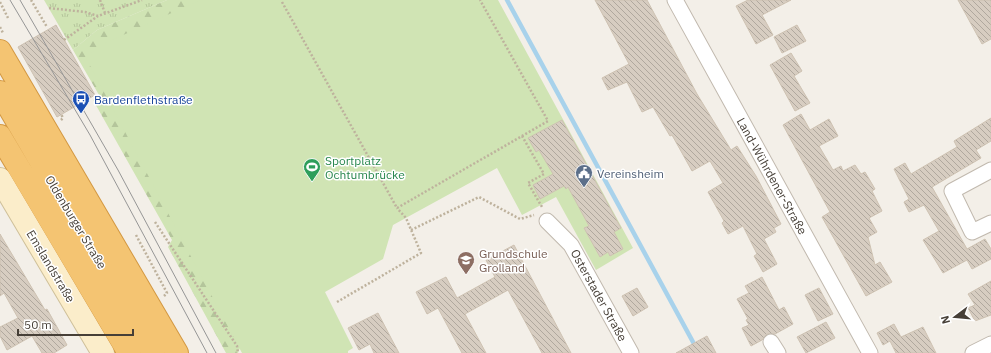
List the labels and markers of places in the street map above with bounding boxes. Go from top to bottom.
bus stop icon: Bardenflethstraße [71,89,91,114]
place label: Bardenflethstraße [94,92,193,107]
place label: Sportplatz Ochtumbrücke [325,153,405,182]
sports icon: Sportplatz Ochtumbrücke [302,157,322,182]
public building icon: Vereinsheim [574,163,594,188]
place label: Vereinsheim [597,166,664,181]
place label: Grundschule Grolland [479,246,548,275]
school or university icon: Grundschule Grolland [456,250,476,275]

